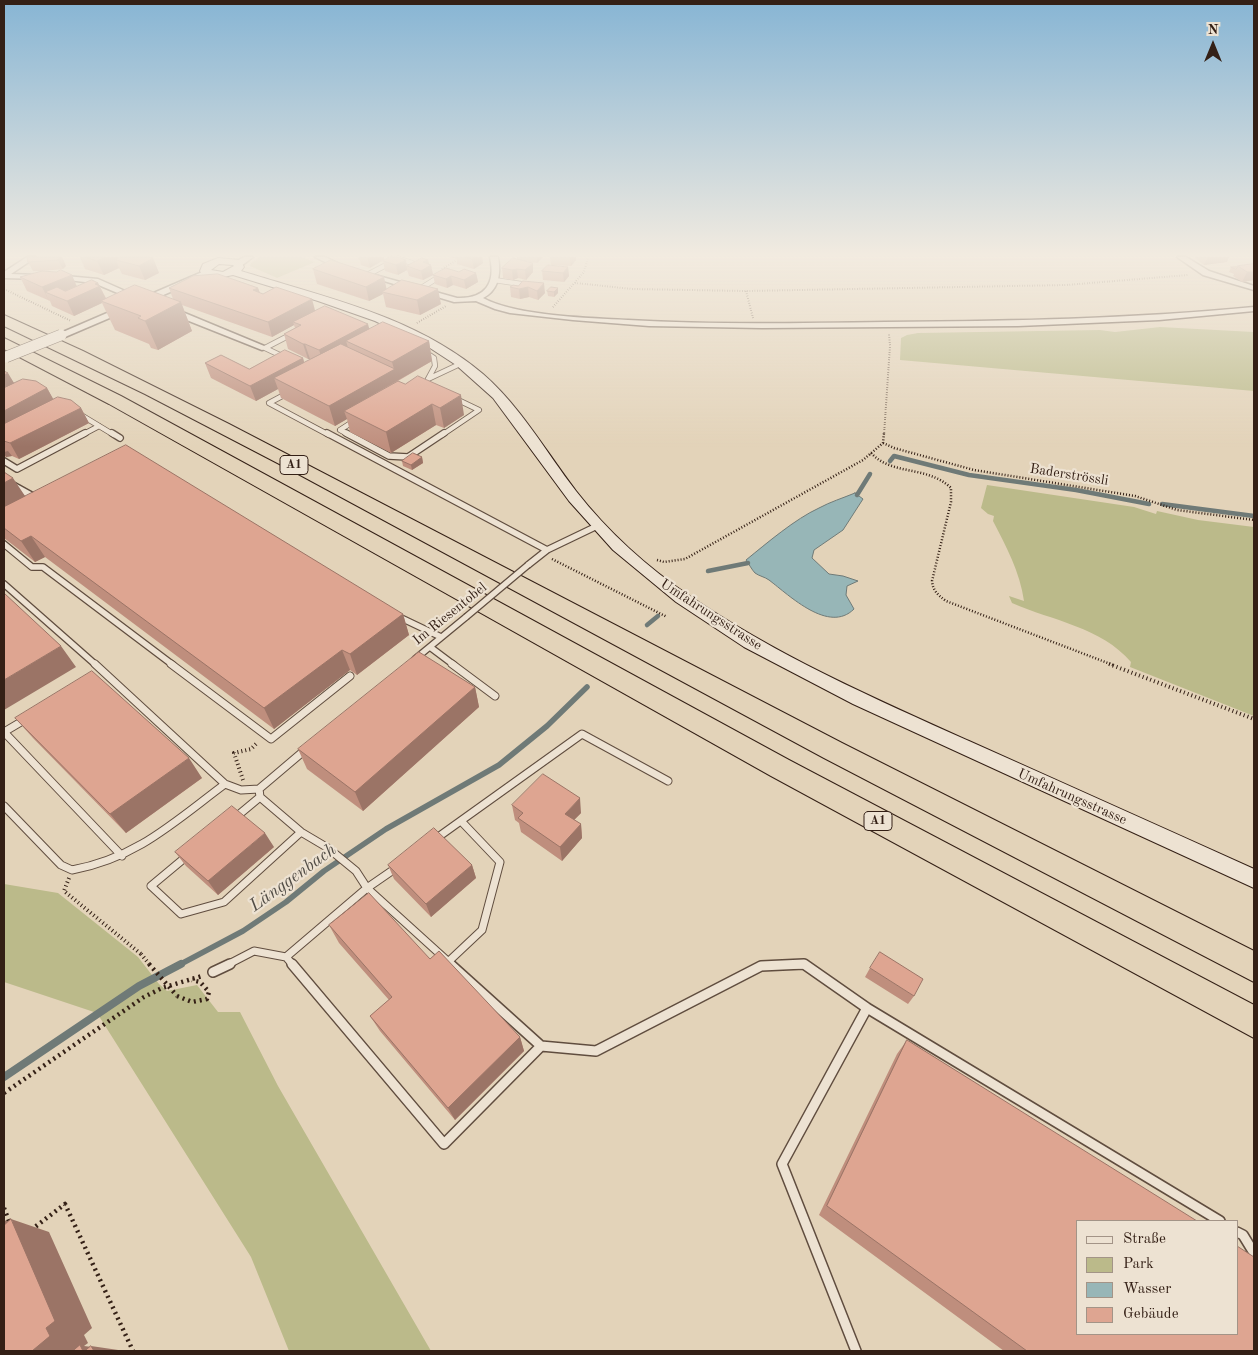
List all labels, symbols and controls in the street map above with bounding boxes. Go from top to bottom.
north arrow [1188,20,1238,70]
text: N [1208,23,1218,37]
road number: A1 [280,456,308,474]
street label: Baderströssli [1028,460,1110,490]
street label: Umfahrungsstrasse [657,576,765,654]
street label: Im Riesentobel [410,579,490,649]
street label: Umfahrungsstrasse [1015,765,1129,829]
road number: A1 [864,811,892,830]
water label: Länggenbach [245,839,341,917]
legend [1076,1220,1238,1335]
text: Straße [1123,1232,1166,1247]
text: Park [1123,1257,1154,1272]
text: Wasser [1123,1282,1171,1297]
text: Gebäude [1123,1307,1179,1322]

